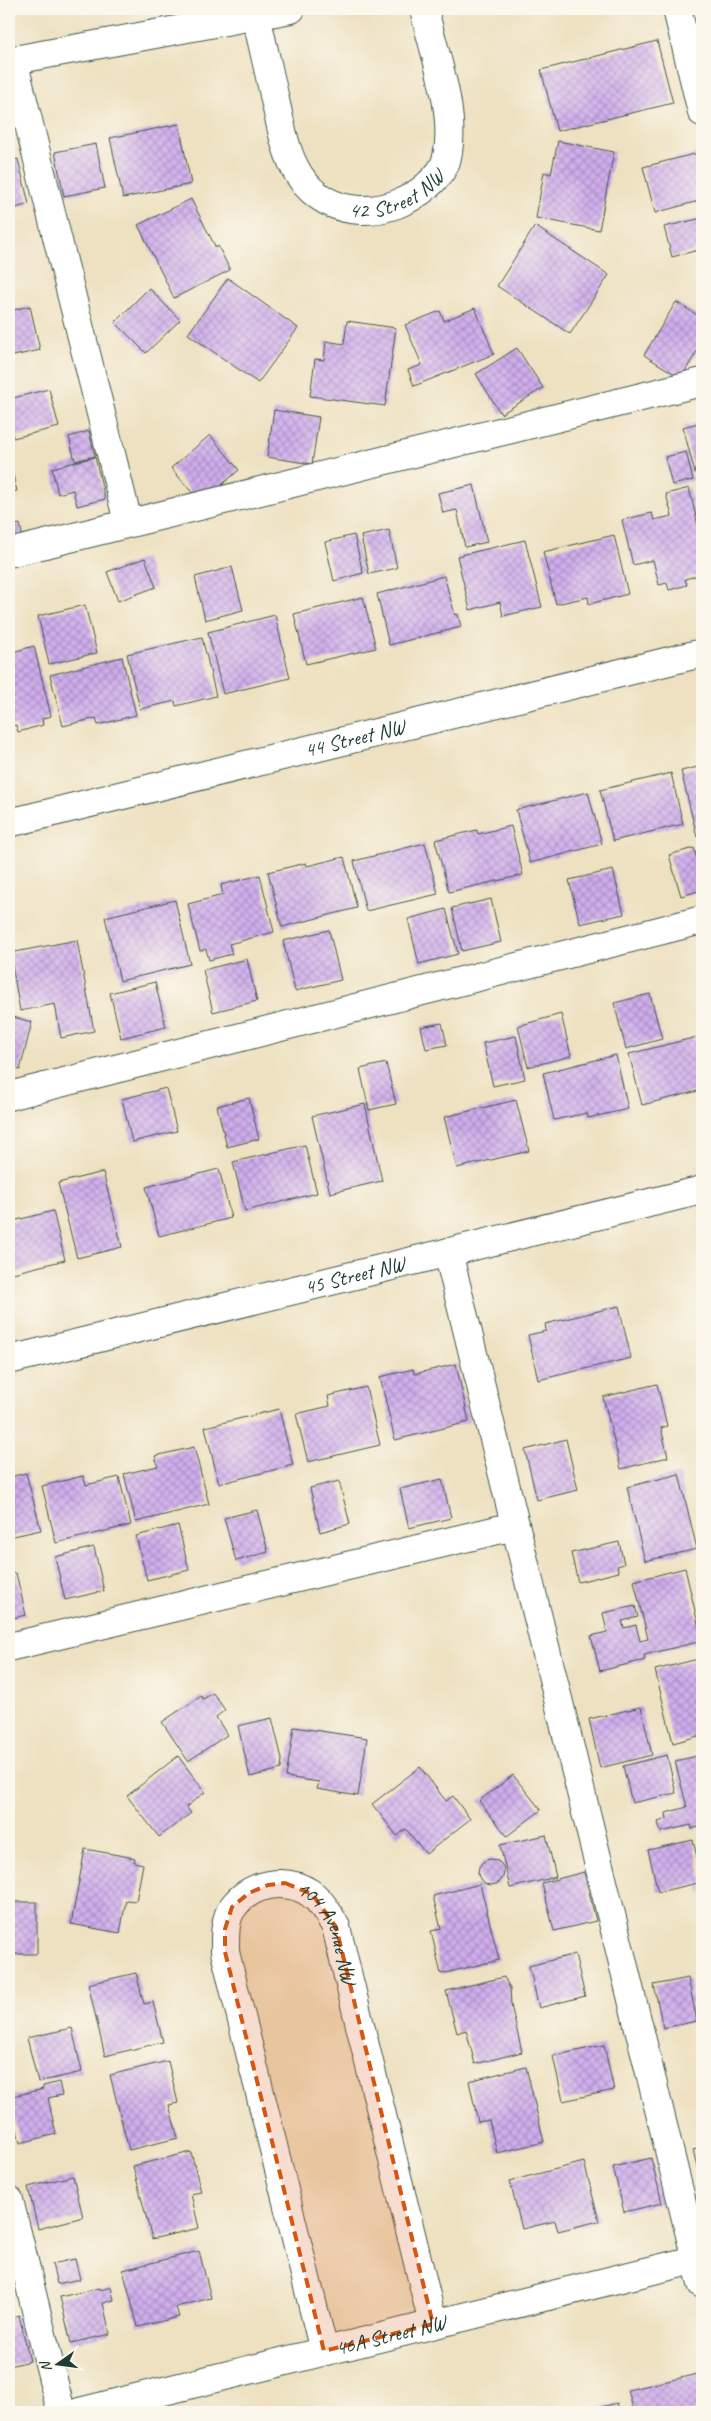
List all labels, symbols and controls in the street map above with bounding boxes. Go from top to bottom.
street label: 42 Street NW [348,162,451,223]
street label: 44 Street NW [302,713,409,763]
street label: 45 Street NW [302,1250,409,1300]
street label: 104 Avenue NW [293,1875,363,1989]
street label: 46A Street NW [333,2308,450,2361]
north arrow [32,2338,82,2388]
text: N [36,2359,55,2373]

